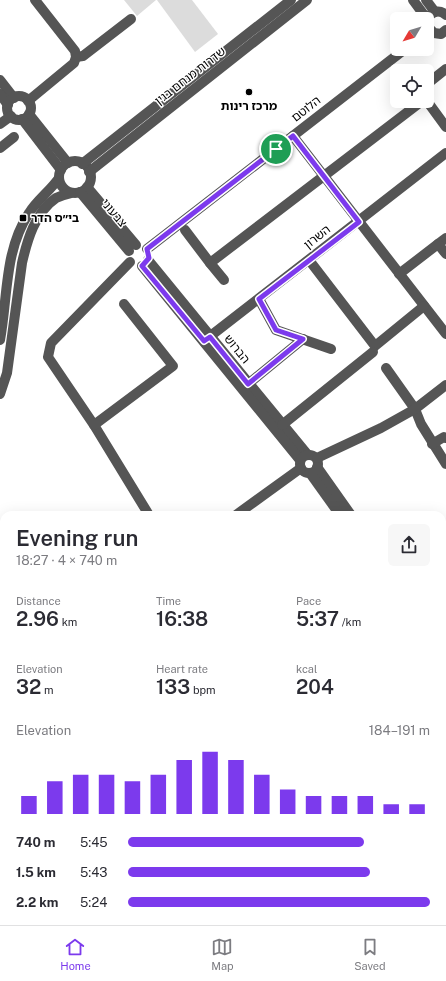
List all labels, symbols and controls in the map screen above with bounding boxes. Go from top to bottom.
north arrow [390,12,434,56]
map controls [390,12,434,108]
street label: שדרות מנחם בגין [152,44,228,108]
button: locate [390,64,434,108]
marker: מרכז רינות [244,87,254,97]
street label: הלוטם [289,93,323,125]
place label: מרכז רינות [221,99,278,113]
pin [259,132,293,166]
icon: arrive [265,138,287,160]
street label: צבעוני [98,196,130,230]
place label: בי״ס הדר [31,211,79,225]
marker: בי״ס הדר [18,213,28,223]
street label: השרון [301,222,333,252]
street label: הברוש [221,332,253,366]
button: share [388,524,430,566]
text: Evening run [16,525,138,551]
text: 18:27 · 4 × 740 m [16,553,117,568]
text: Distance [16,595,61,607]
text: Time [156,595,181,607]
text: Pace [296,595,321,607]
text: 2.96 [16,607,59,631]
text: 16:38 [156,607,208,631]
text: 5:37 [296,607,339,631]
text: km [59,616,77,628]
text: /km [339,616,361,628]
text: Elevation [16,663,63,675]
text: Heart rate [156,663,208,675]
text: kcal [296,663,317,675]
text: 32 [16,675,41,699]
text: 133 [156,675,190,699]
text: 204 [296,675,334,699]
text: m [41,684,54,696]
text: bpm [190,684,216,696]
text: Elevation [16,723,71,738]
text: 184–191 m [369,723,430,738]
text: 740 m [16,835,55,850]
text: 5:45 [80,835,108,850]
text: 1.5 km [16,865,56,880]
text: 5:43 [80,865,108,880]
text: 2.2 km [16,895,58,910]
text: 5:24 [80,895,107,910]
tab: Home [60,936,91,972]
tab: Map [211,936,234,972]
tab: Saved [354,936,386,972]

